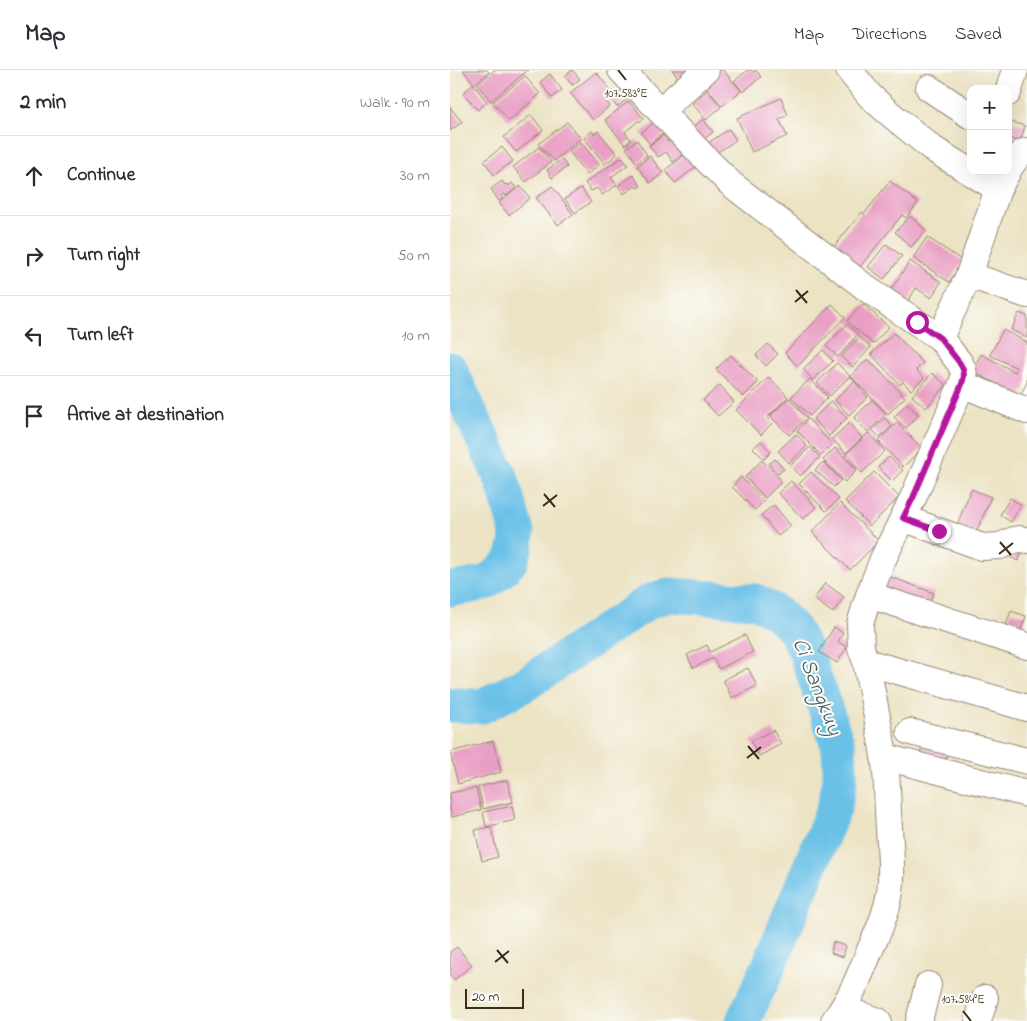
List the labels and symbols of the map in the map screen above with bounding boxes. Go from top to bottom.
text: 107.583°E [604,85,648,103]
route start [906,311,929,334]
route end [928,520,951,543]
water label: Ci Sangkuy [783,634,849,741]
scale bar [465,986,524,1009]
text: 107.584°E [941,991,985,1009]

